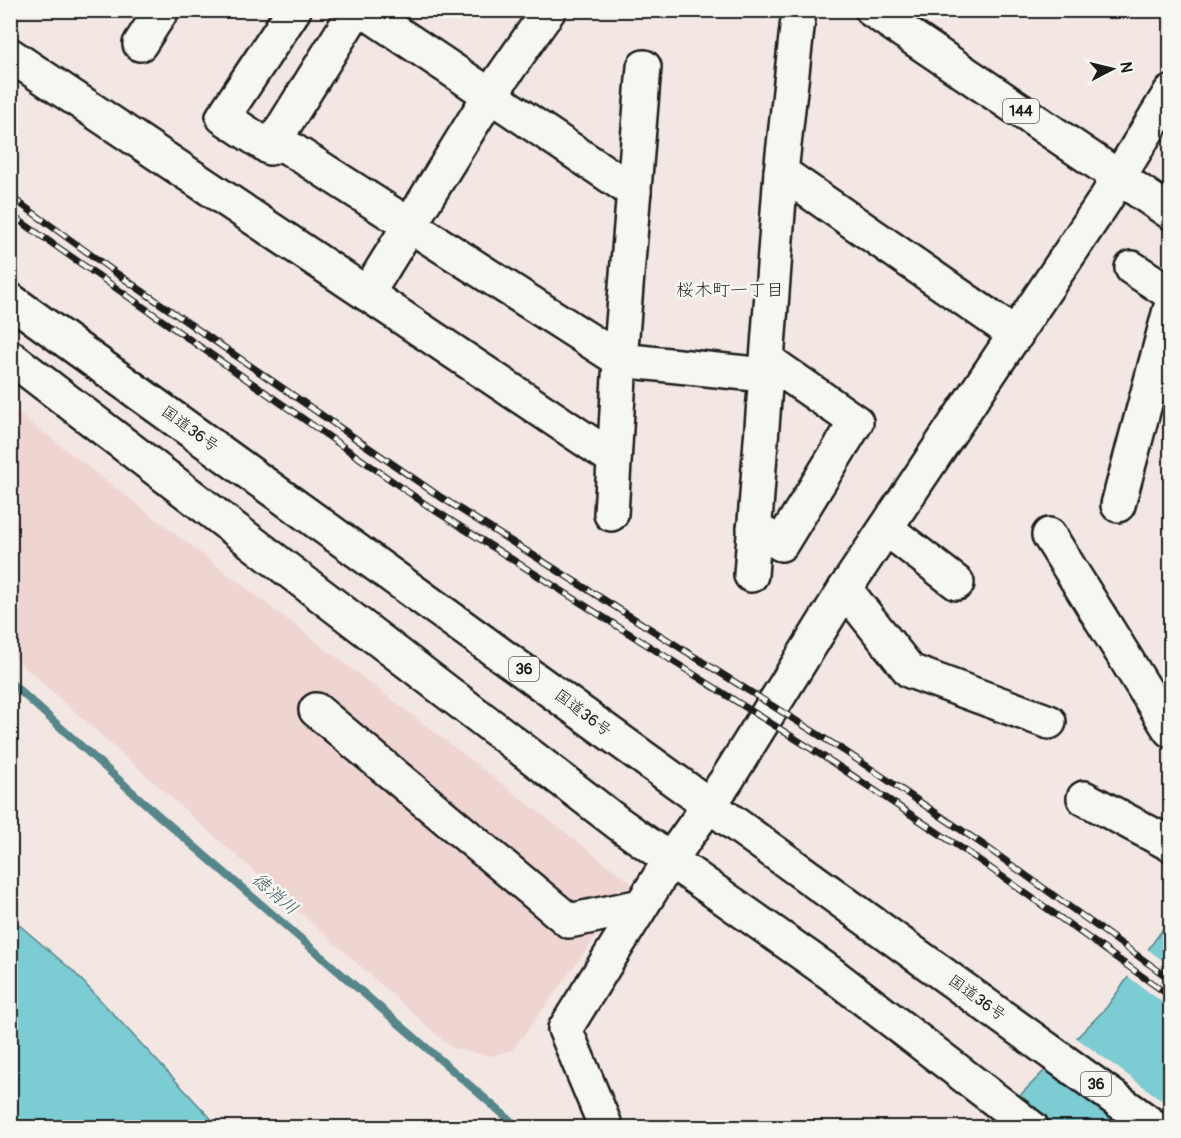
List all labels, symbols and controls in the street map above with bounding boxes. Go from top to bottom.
north arrow [1082,39,1142,99]
text: N [1115,61,1137,74]
road number: 144 [1003,99,1039,123]
district label: 桜木町一丁目 [676,279,784,302]
street label: 国道36号 [157,401,223,457]
road number: 36 [509,657,539,681]
street label: 国道36号 [551,685,615,741]
water label: 徳消川 [247,868,303,920]
street label: 国道36号 [944,970,1010,1026]
road number: 36 [1081,1072,1111,1096]

